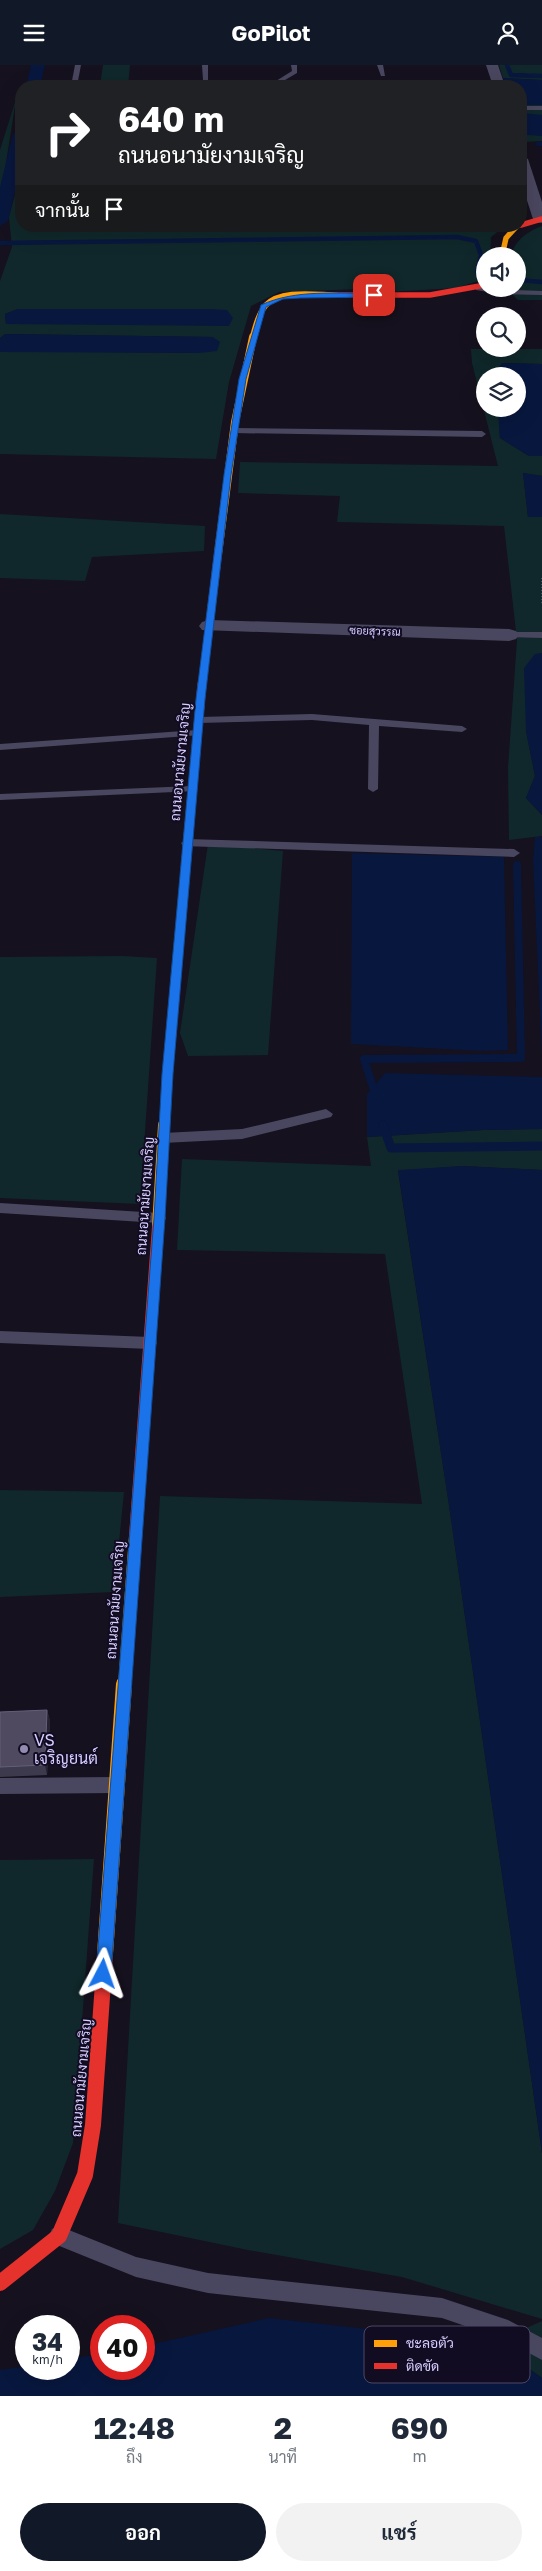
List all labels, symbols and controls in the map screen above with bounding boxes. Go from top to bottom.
icon: menu [20,19,48,47]
text: GoPilot [231,19,311,46]
icon: person [494,19,522,47]
text: 640 m [118,98,224,140]
icon: right [35,100,100,165]
text: ถนนอนามัยงามเจริญ [118,141,305,168]
icon: arrive [100,195,128,223]
text: จากนั้น [35,198,90,221]
map controls [476,247,526,417]
button: sound [476,247,526,297]
pin [353,274,395,316]
icon: arrive [360,281,388,309]
button: search [476,307,526,357]
button: layers [476,367,526,417]
street label: ซอยสุวรรณ [349,623,401,641]
street label: ถนนอนามัยงามเจริญ [166,702,194,822]
street label: ถนนอนามัยงามเจริญ [132,1136,158,1256]
street label: ถนนอนามัยงามเจริญ [102,1540,128,1660]
place label: VS เจริญยนต์ [34,1730,98,1768]
marker: VS เจริญยนต์ [18,1743,30,1755]
position arrow [76,1947,128,1999]
street label: ถนนอนามัยงามเจริญ [67,2018,95,2138]
speed limit sign: 40 [90,2315,155,2380]
text: 34 [32,2326,63,2357]
legend [364,2326,530,2383]
text: ชะลอตัว [406,2334,454,2351]
text: km/h [32,2352,63,2367]
text: ติดขัด [406,2357,439,2374]
text: 12:48 [94,2410,175,2446]
text: 2 [274,2410,292,2446]
text: 690 [391,2410,448,2446]
text: m [412,2446,427,2466]
text: ถึง [126,2447,143,2467]
text: นาที [269,2447,297,2467]
button: ออก [20,2503,266,2561]
button: แชร์ [276,2503,522,2561]

